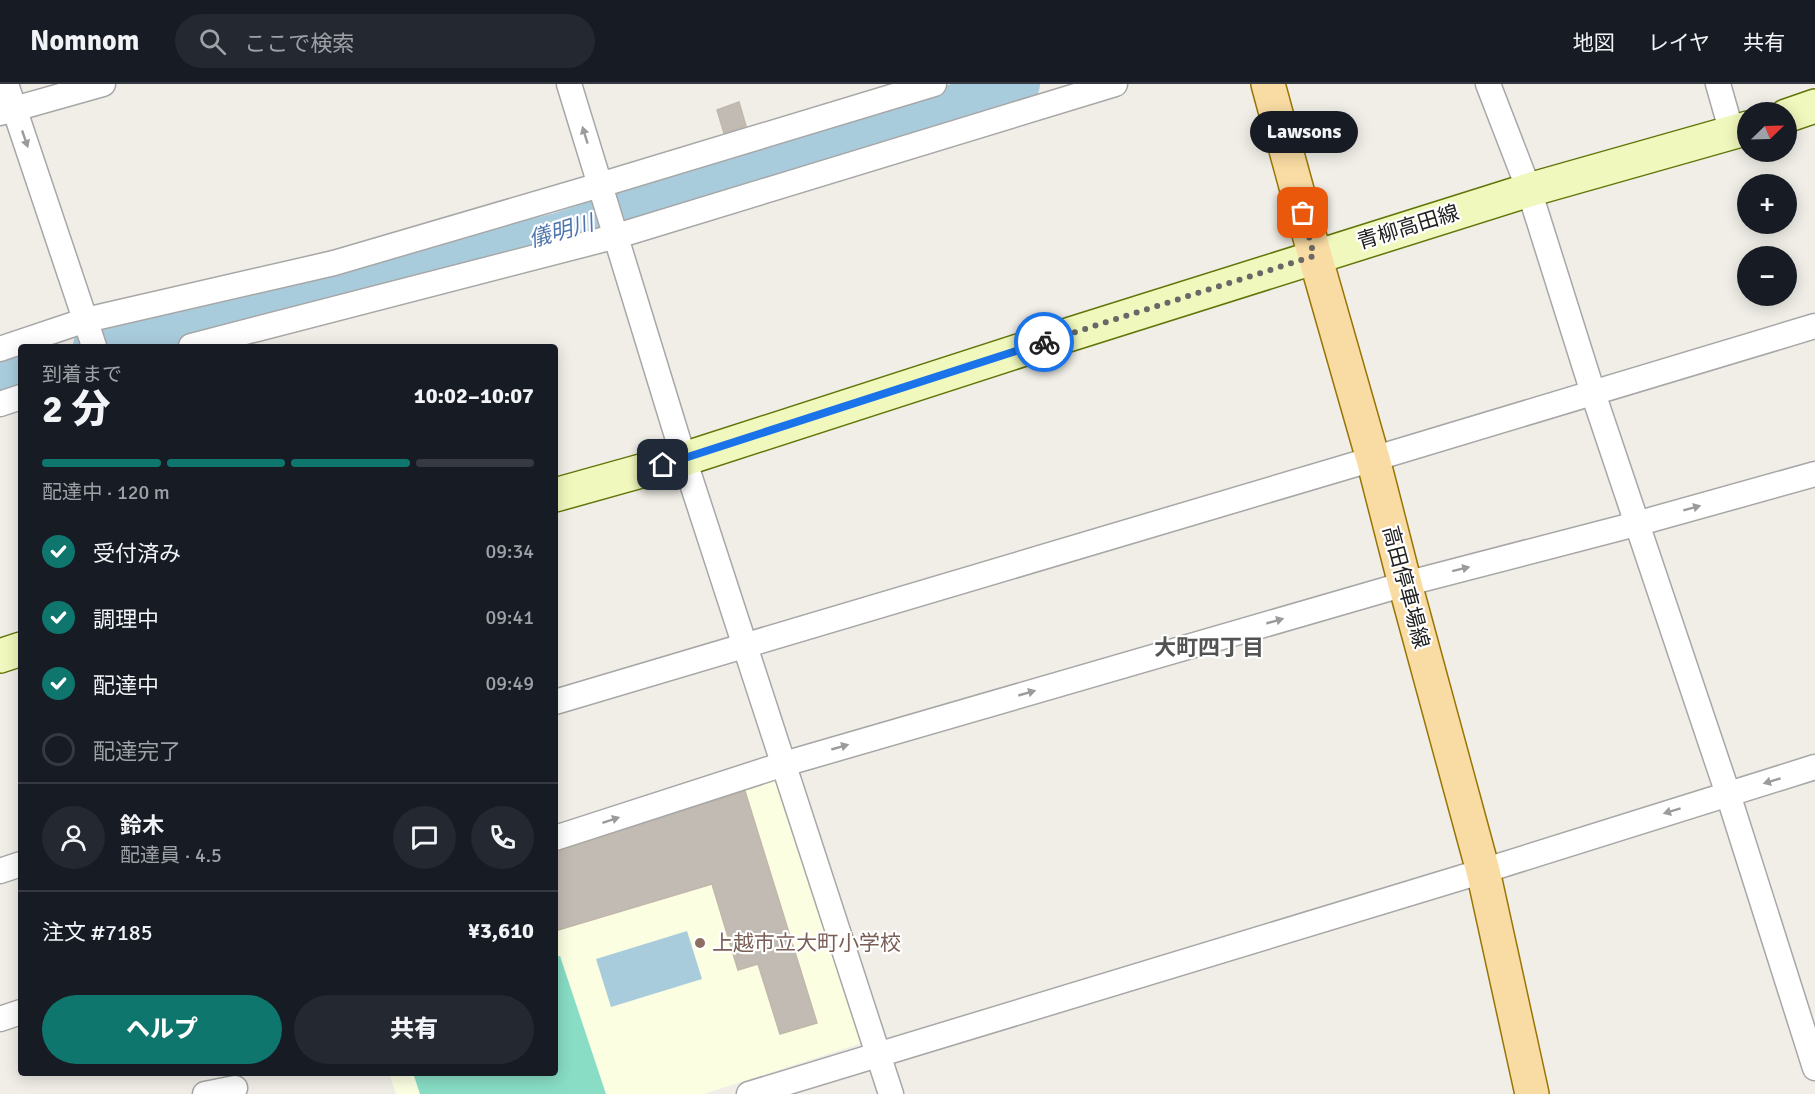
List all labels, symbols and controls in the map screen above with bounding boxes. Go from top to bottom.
search box [175,14,595,68]
text: Nomnom [30,24,139,58]
icon: search [196,25,229,58]
text: ここで検索 [244,30,354,57]
text: 地図 [1573,30,1615,56]
text: レイヤ [1648,30,1710,56]
text: 共有 [1743,30,1785,56]
north arrow [1737,102,1797,162]
map controls [1737,102,1797,306]
callout: Lawsons [1249,111,1357,153]
text: Lawsons [1267,119,1341,144]
one-way arrow [580,126,589,144]
one-way arrow [21,130,31,148]
button: + [1737,174,1797,234]
pin [1277,187,1328,238]
icon: bag [1286,196,1319,229]
street label: 青柳高田線 [1354,199,1462,255]
water label: 儀明川 [526,208,598,253]
button: − [1737,246,1797,306]
courier [1014,312,1074,372]
icon: bike [1028,326,1061,359]
text: 到着まで [42,362,122,387]
text: 10:02–10:07 [414,382,534,409]
text: 2 分 [42,385,111,433]
pin [637,439,688,490]
icon: home [646,448,679,481]
text: 配達中 · 120 m [42,480,170,505]
one-way arrow [1683,503,1701,513]
street label: 高田停車場線 [1377,523,1435,651]
icon: check [42,535,75,568]
text: 09:34 [485,539,534,564]
text: 受付済み [93,540,181,567]
one-way arrow [1452,564,1470,573]
icon: check [42,601,75,634]
text: 09:41 [485,605,534,630]
text: 調理中 [93,606,159,633]
one-way arrow [1266,616,1284,625]
district label: 大町四丁目 [1154,634,1264,661]
icon: check [42,667,75,700]
text: 09:49 [485,671,534,696]
text: 配達中 [93,672,159,699]
one-way arrow [1018,688,1036,697]
text: 配達完了 [93,738,181,765]
one-way arrow [831,742,849,751]
one-way arrow [1763,777,1781,786]
button: person [42,806,105,869]
button: chat [393,806,456,869]
button: phone [471,806,534,869]
one-way arrow [1663,807,1681,817]
text: 鈴木 [120,812,164,839]
one-way arrow [602,815,620,824]
text: 配達員 · 4.5 [120,843,222,868]
text: ¥3,610 [468,917,534,944]
text: 注文 #7185 [42,919,153,946]
place label: 上越市立大町小学校 [712,930,901,956]
marker: 上越市立大町小学校 [693,936,707,950]
button: ヘルプ [42,995,282,1064]
button: 共有 [294,995,534,1064]

